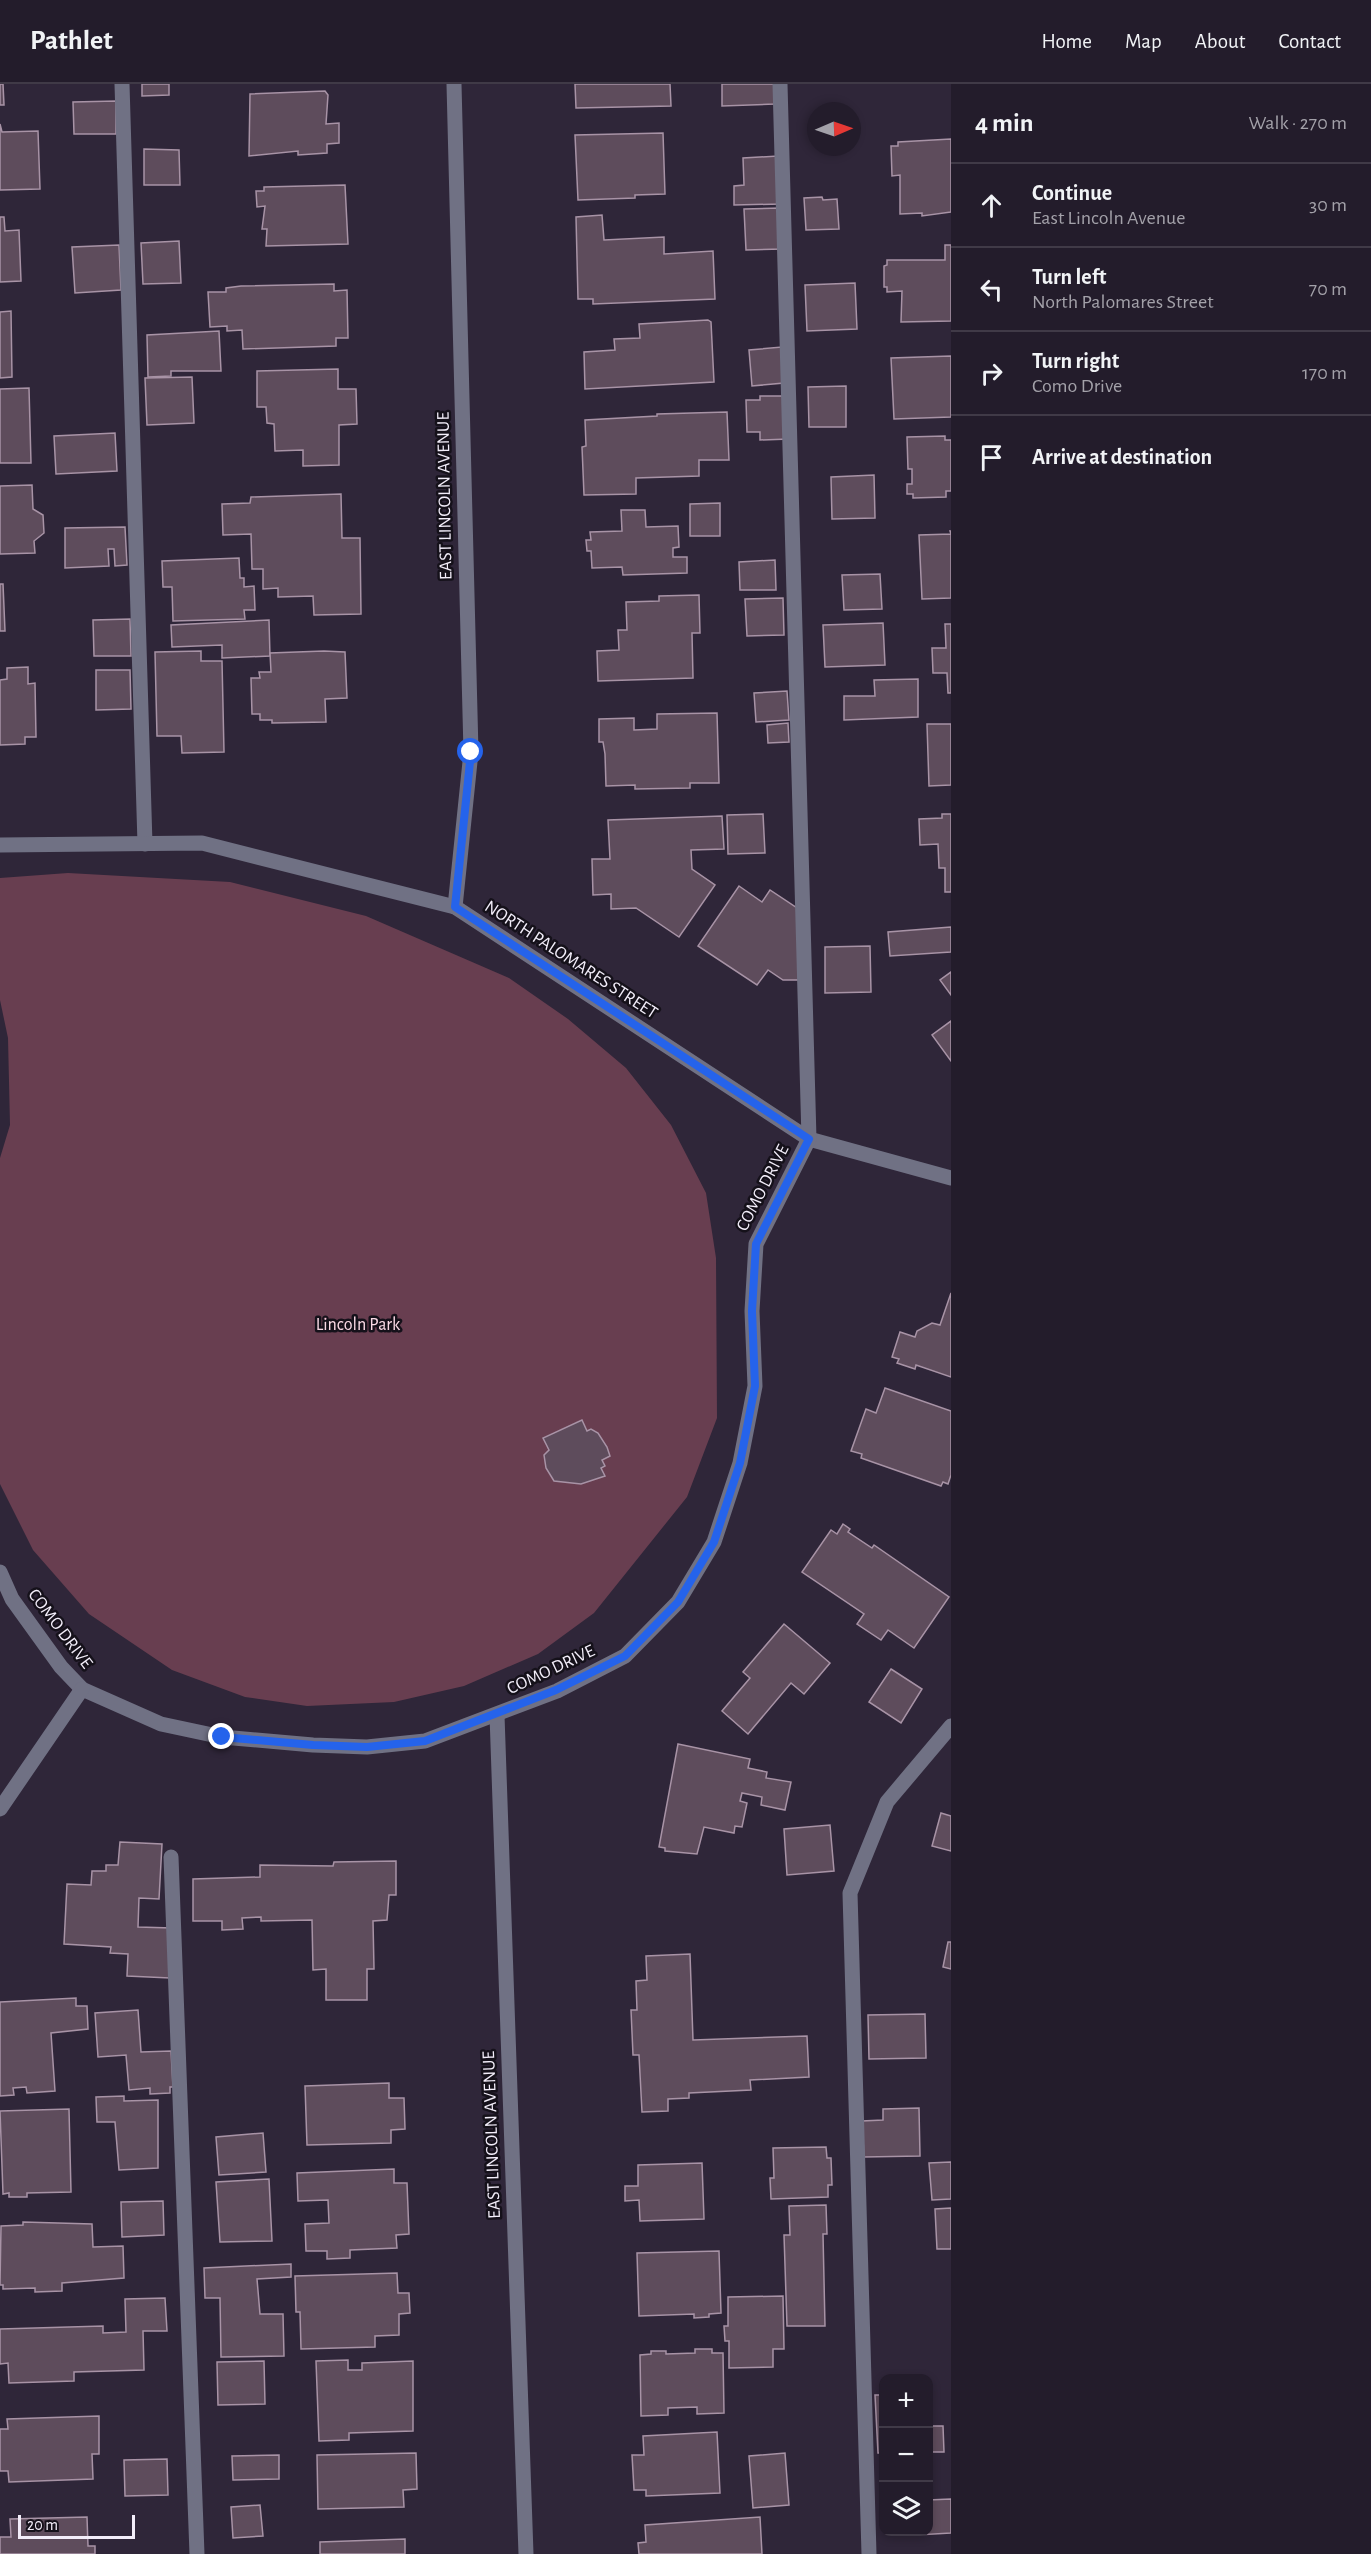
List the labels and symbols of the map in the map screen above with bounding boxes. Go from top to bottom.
north arrow [807,102,861,156]
street label: EAST LINCOLN AVENUE [435,412,455,580]
route start [457,738,483,764]
street label: NORTH PALOMARES STREET [481,897,661,1023]
street label: COMO DRIVE [734,1142,793,1234]
park label: Lincoln Park [316,1316,401,1334]
street label: COMO DRIVE [24,1586,96,1672]
street label: COMO DRIVE [504,1642,598,1698]
route end [208,1723,234,1749]
street label: EAST LINCOLN AVENUE [480,2050,504,2219]
scale bar [18,2512,135,2540]

